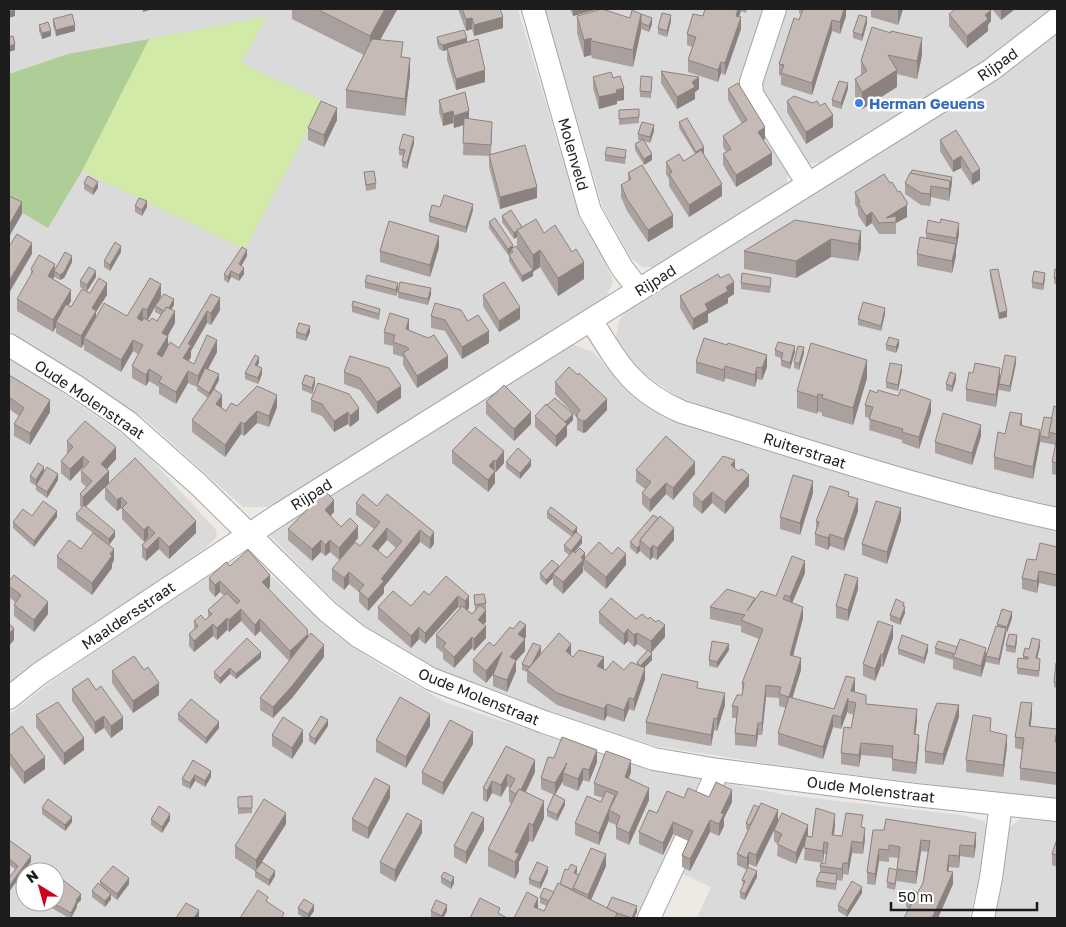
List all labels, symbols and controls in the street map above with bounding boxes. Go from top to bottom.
street label: Rijpad [973,44,1021,84]
place label: Herman Geuens [869,94,985,112]
marker: Herman Geuens [853,97,865,109]
street label: Molenveld [555,116,593,192]
street label: Rijpad [631,260,679,300]
street label: Oude Molenstraat [32,356,148,442]
street label: Ruiterstraat [761,428,849,472]
street label: Rijpad [287,474,335,514]
street label: Maaldersstraat [78,577,178,653]
street label: Oude Molenstraat [416,664,542,728]
street label: Oude Molenstraat [806,772,936,806]
north arrow [15,862,65,912]
text: N [23,866,41,886]
scale bar [891,880,1037,912]
text: 50 m [898,887,933,905]

